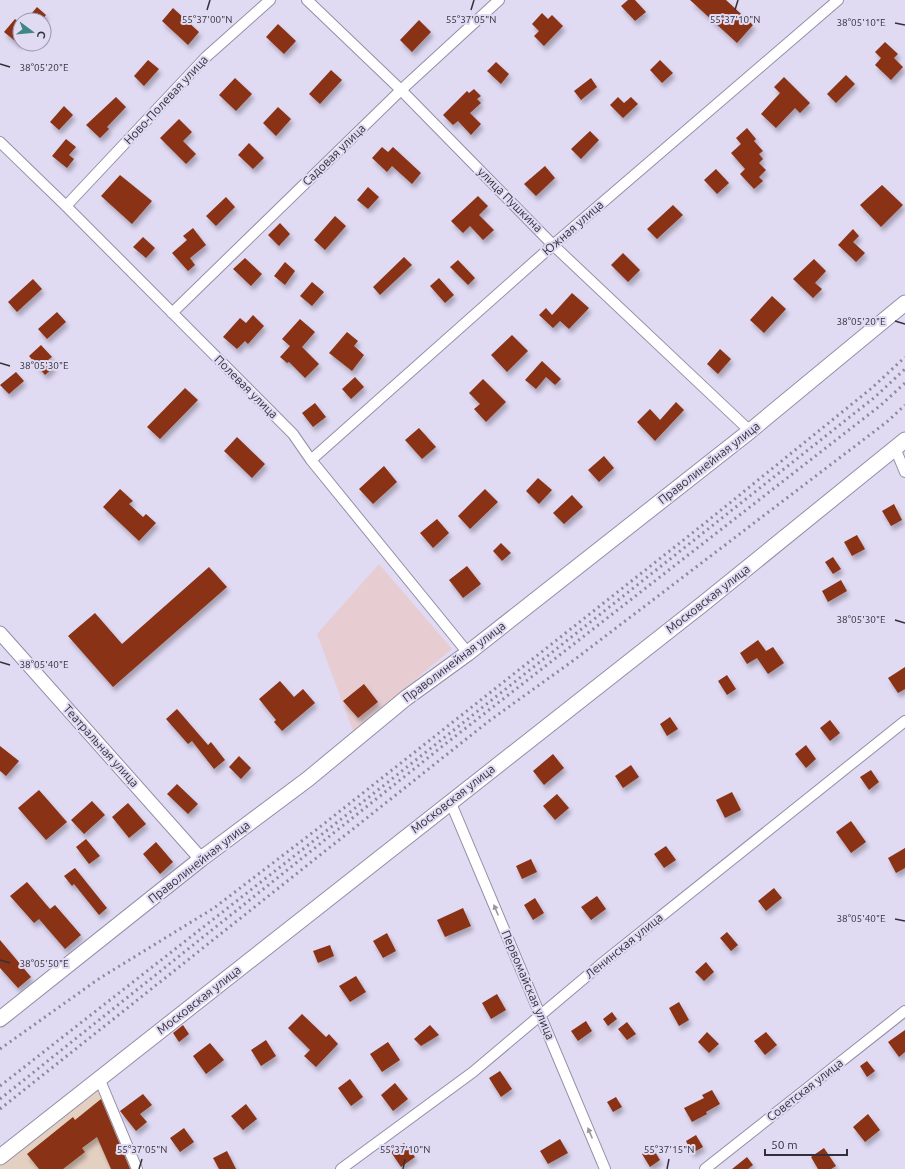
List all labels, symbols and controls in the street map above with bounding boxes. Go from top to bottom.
north arrow [12,12,52,52]
text: 55°37'00"N [182,14,232,25]
text: 55°37'05"N [446,14,496,25]
text: 55°37'10"N [710,14,760,25]
text: 38°05'10"E [836,17,886,28]
text: С [35,30,48,40]
street label: Ново-Полевая улица [121,53,210,147]
text: 38°05'20"E [19,62,69,73]
street label: Садовая улица [299,121,368,188]
street label: улица Пушкина [475,165,545,235]
street label: Южная улица [540,198,606,258]
text: 38°05'20"E [836,316,886,327]
street label: Полевая улица [212,352,281,421]
text: 38°05'30"E [19,360,69,371]
street label: Праволинейная улица [655,419,762,506]
street label: Московская улица [663,562,752,635]
text: 38°05'30"E [836,614,886,625]
street label: Праволинейная улица [400,619,508,704]
text: 38°05'40"E [19,659,69,670]
street label: Театральная улица [61,702,142,789]
street label: Московская улица [408,762,497,835]
street label: Праволинейная улица [145,818,252,905]
one-way arrow [493,904,499,916]
street label: Ленинская улица [582,910,665,981]
text: 38°05'40"E [836,913,886,924]
street label: Первомайская улица [500,928,557,1041]
text: 38°05'50"E [19,958,69,969]
street label: Московская улица [154,963,243,1036]
street label: Советская улица [764,1056,845,1123]
one-way arrow [587,1127,593,1139]
scale bar [765,1131,847,1157]
text: 50 m [771,1138,798,1151]
text: 55°37'05"N [117,1144,167,1155]
text: 55°37'10"N [380,1144,430,1155]
text: 55°37'15"N [644,1144,694,1155]

